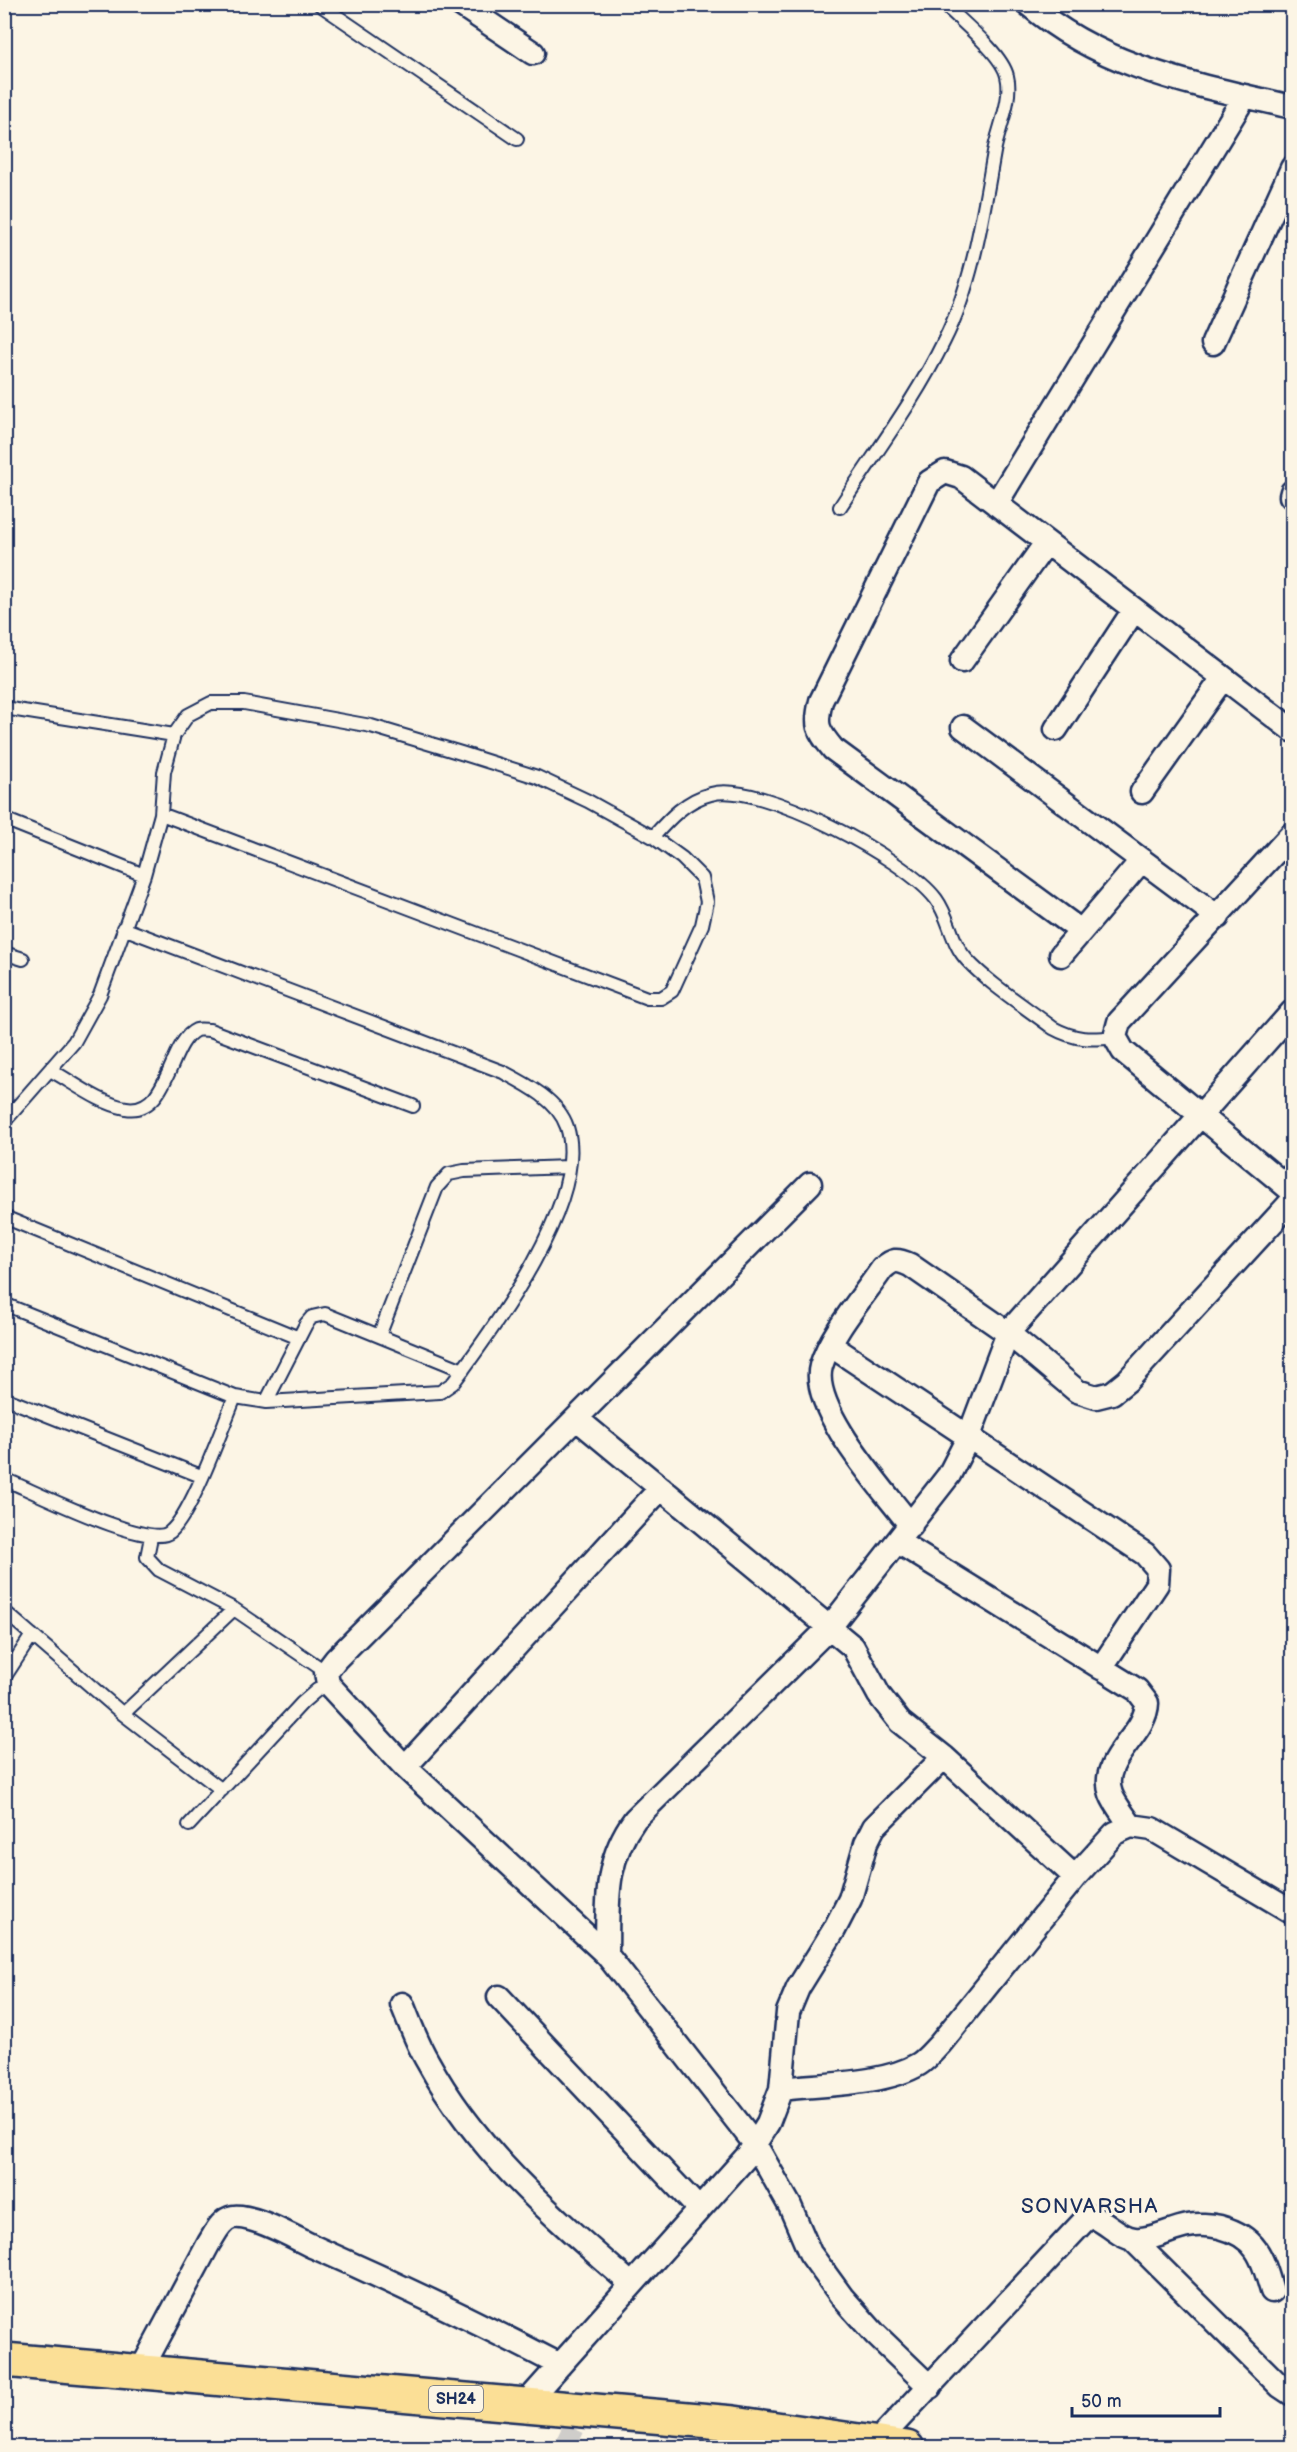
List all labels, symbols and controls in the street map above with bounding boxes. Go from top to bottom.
district label: SONVARSHA [1021,2194,1159,2219]
scale bar [1072,2380,1220,2418]
road number: SH24 [429,2386,483,2412]
text: 50 m [1081,2391,1122,2412]

